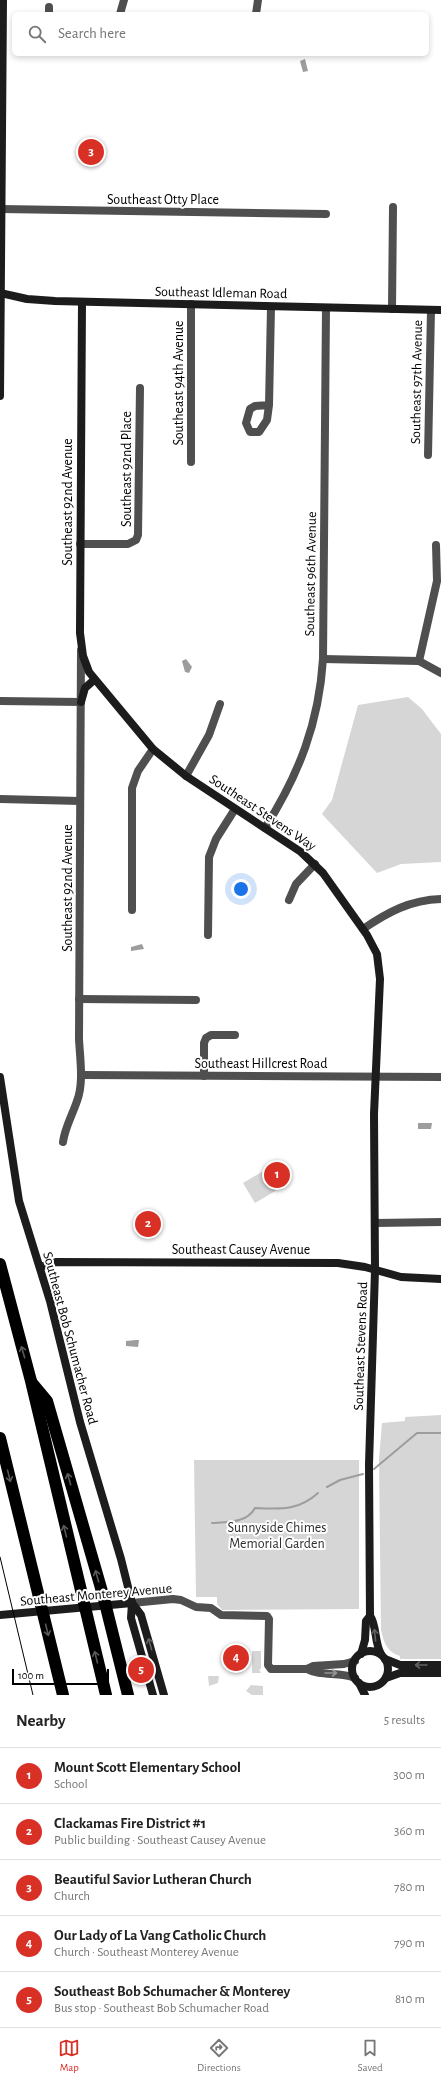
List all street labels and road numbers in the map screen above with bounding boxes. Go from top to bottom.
street label: Southeast Otty Place [107,193,219,207]
street label: Southeast Idleman Road [155,285,287,301]
street label: Southeast 94th Avenue [172,320,186,446]
street label: Southeast 97th Avenue [409,320,425,444]
street label: Southeast 92nd Place [120,411,134,527]
street label: Southeast 92nd Avenue [61,438,75,566]
street label: Southeast 96th Avenue [303,511,319,637]
street label: Southeast Stevens Way [207,772,318,854]
street label: Southeast 92nd Avenue [61,824,75,952]
street label: Southeast Hillcrest Road [195,1057,327,1071]
street label: Southeast Causey Avenue [172,1243,310,1257]
street label: Southeast Bob Schumacher Road [40,1250,100,1426]
street label: Southeast Stevens Road [352,1281,370,1411]
street label: Southeast Monterey Avenue [20,1581,173,1609]

